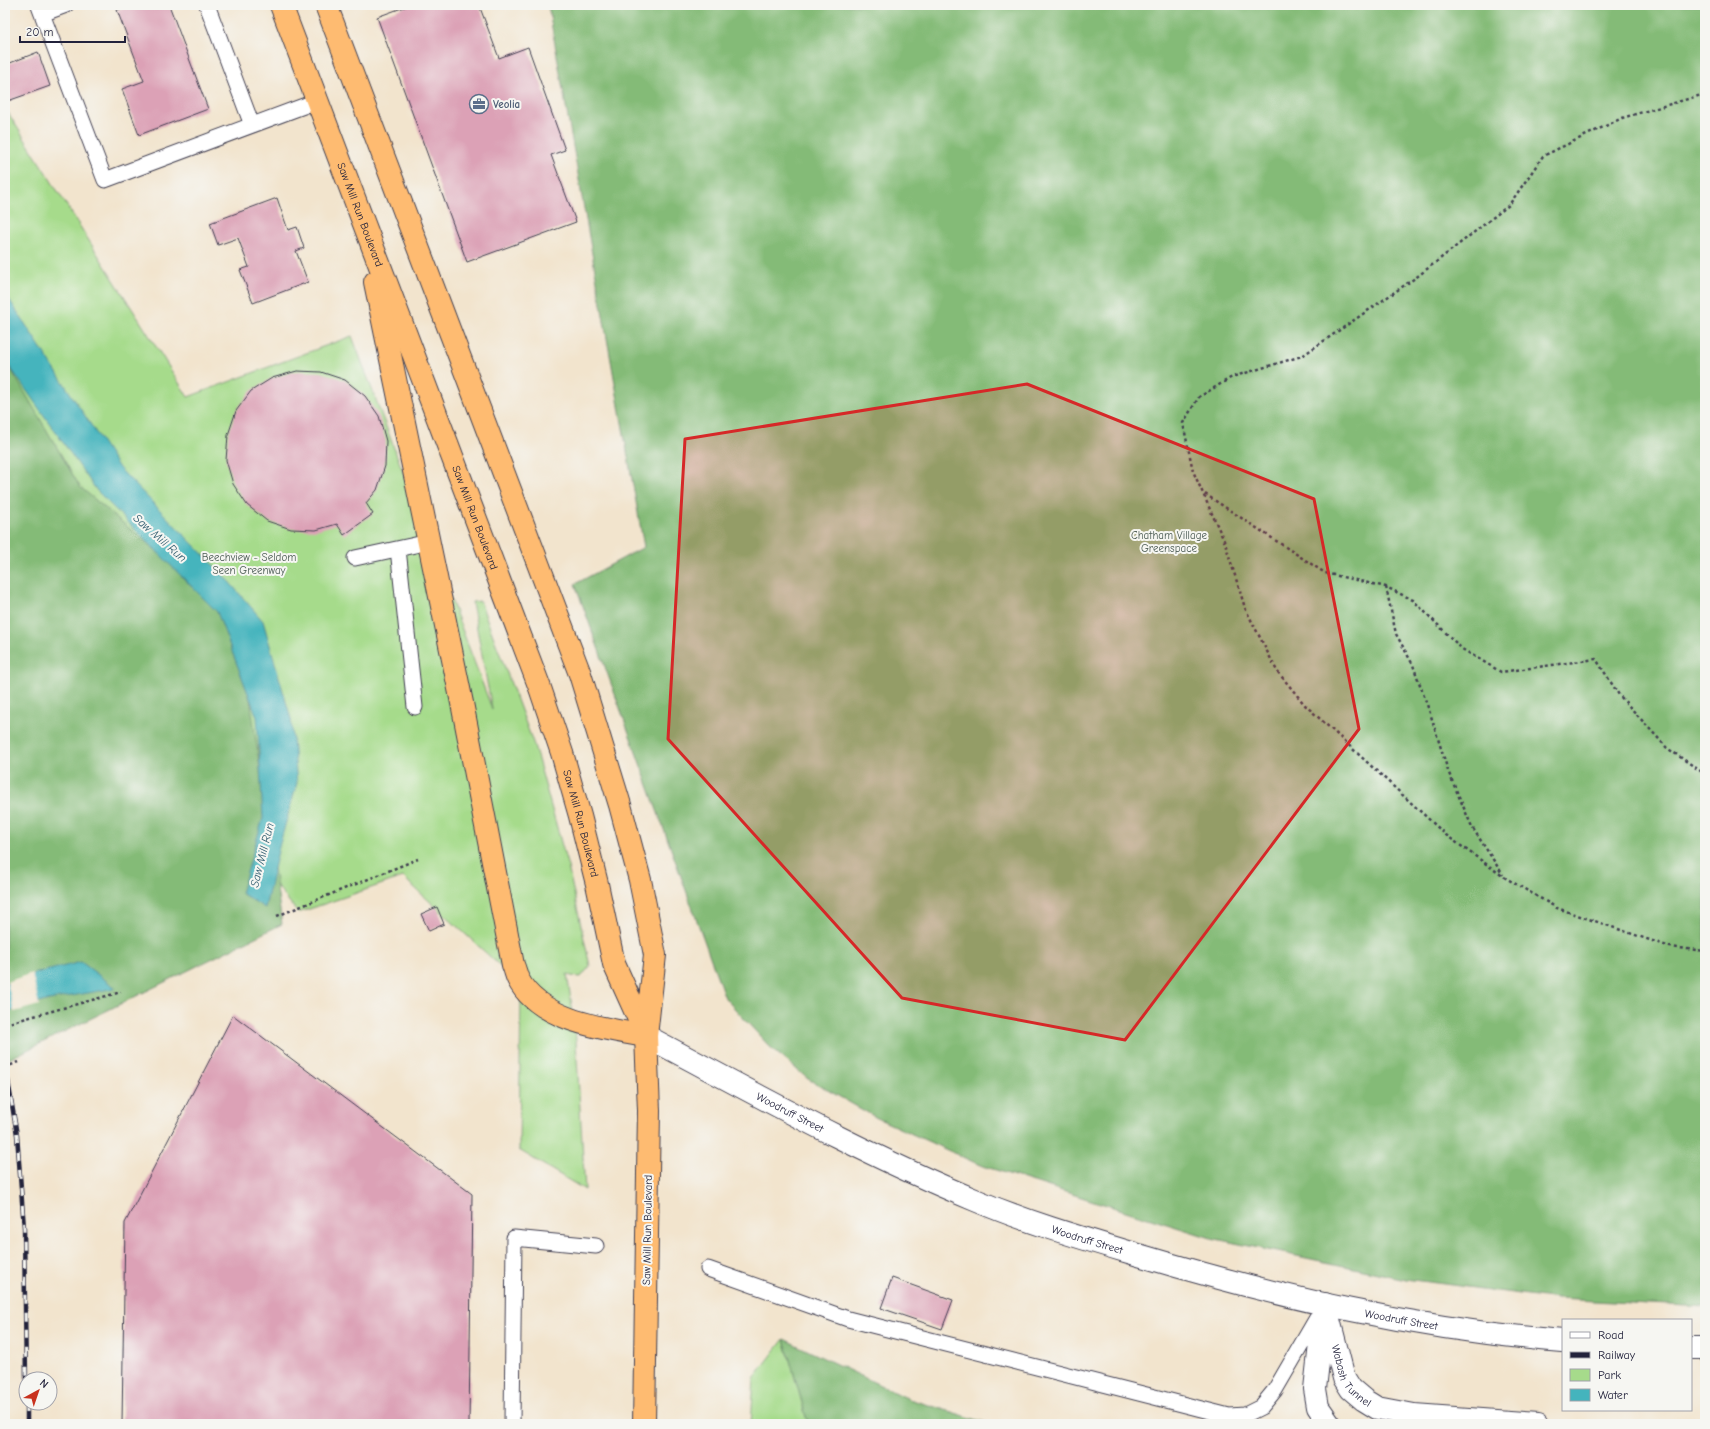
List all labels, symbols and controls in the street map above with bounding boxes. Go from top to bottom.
scale bar [20,18,125,44]
text: 20 m [26,25,54,39]
office icon: Veolia [468,93,490,115]
place label: Veolia [493,98,520,111]
street label: Saw Mill Run Boulevard [334,161,386,269]
street label: Saw Mill Run Boulevard [449,464,501,572]
water label: Saw Mill Run [130,511,190,565]
park label: Chatham Village Greenspace [1131,529,1208,555]
park label: Beechview - Seldom Seen Greenway [202,551,296,577]
street label: Saw Mill Run Boulevard [560,768,601,879]
water label: Saw Mill Run [247,821,277,889]
street label: Woodruff Street [754,1090,826,1136]
street label: Saw Mill Run Boulevard [640,1175,655,1285]
street label: Woodruff Street [1050,1223,1125,1257]
street label: Woodruff Street [1363,1307,1439,1333]
legend [1562,1319,1692,1411]
text: Road [1598,1328,1624,1342]
street label: Wabash Tunnel [1329,1343,1373,1410]
text: Railway [1598,1348,1636,1362]
text: Park [1598,1368,1621,1382]
north arrow [18,1371,58,1411]
text: N [37,1376,51,1391]
text: Water [1598,1388,1628,1402]

